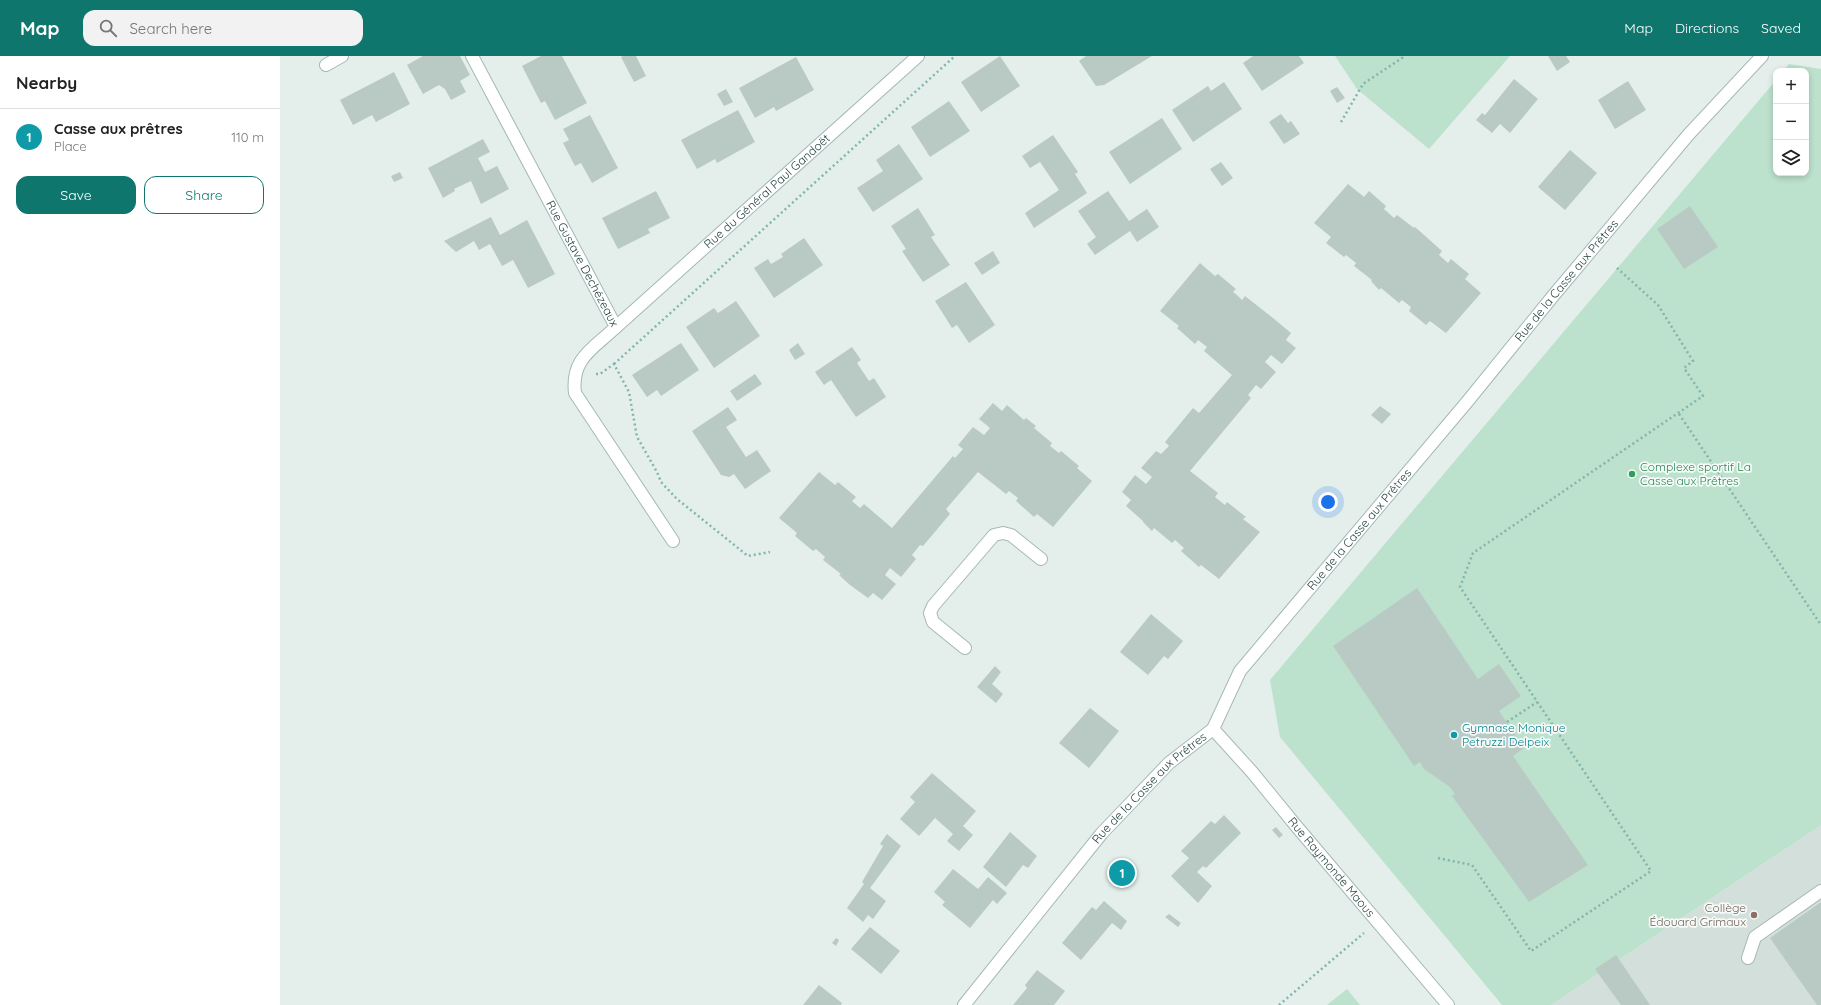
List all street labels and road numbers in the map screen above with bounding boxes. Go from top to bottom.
street label: Rue du Général Paul Gandoët [701,131,833,251]
street label: Rue Gustave Dechézeaux [543,198,622,329]
street label: Rue de la Casse aux Prêtres [1511,216,1621,344]
street label: Rue de la Casse aux Prêtres [1303,465,1415,593]
street label: Rue de la Casse aux Prêtres [1088,729,1210,846]
street label: Rue Raymonde Maous [1285,814,1378,920]

